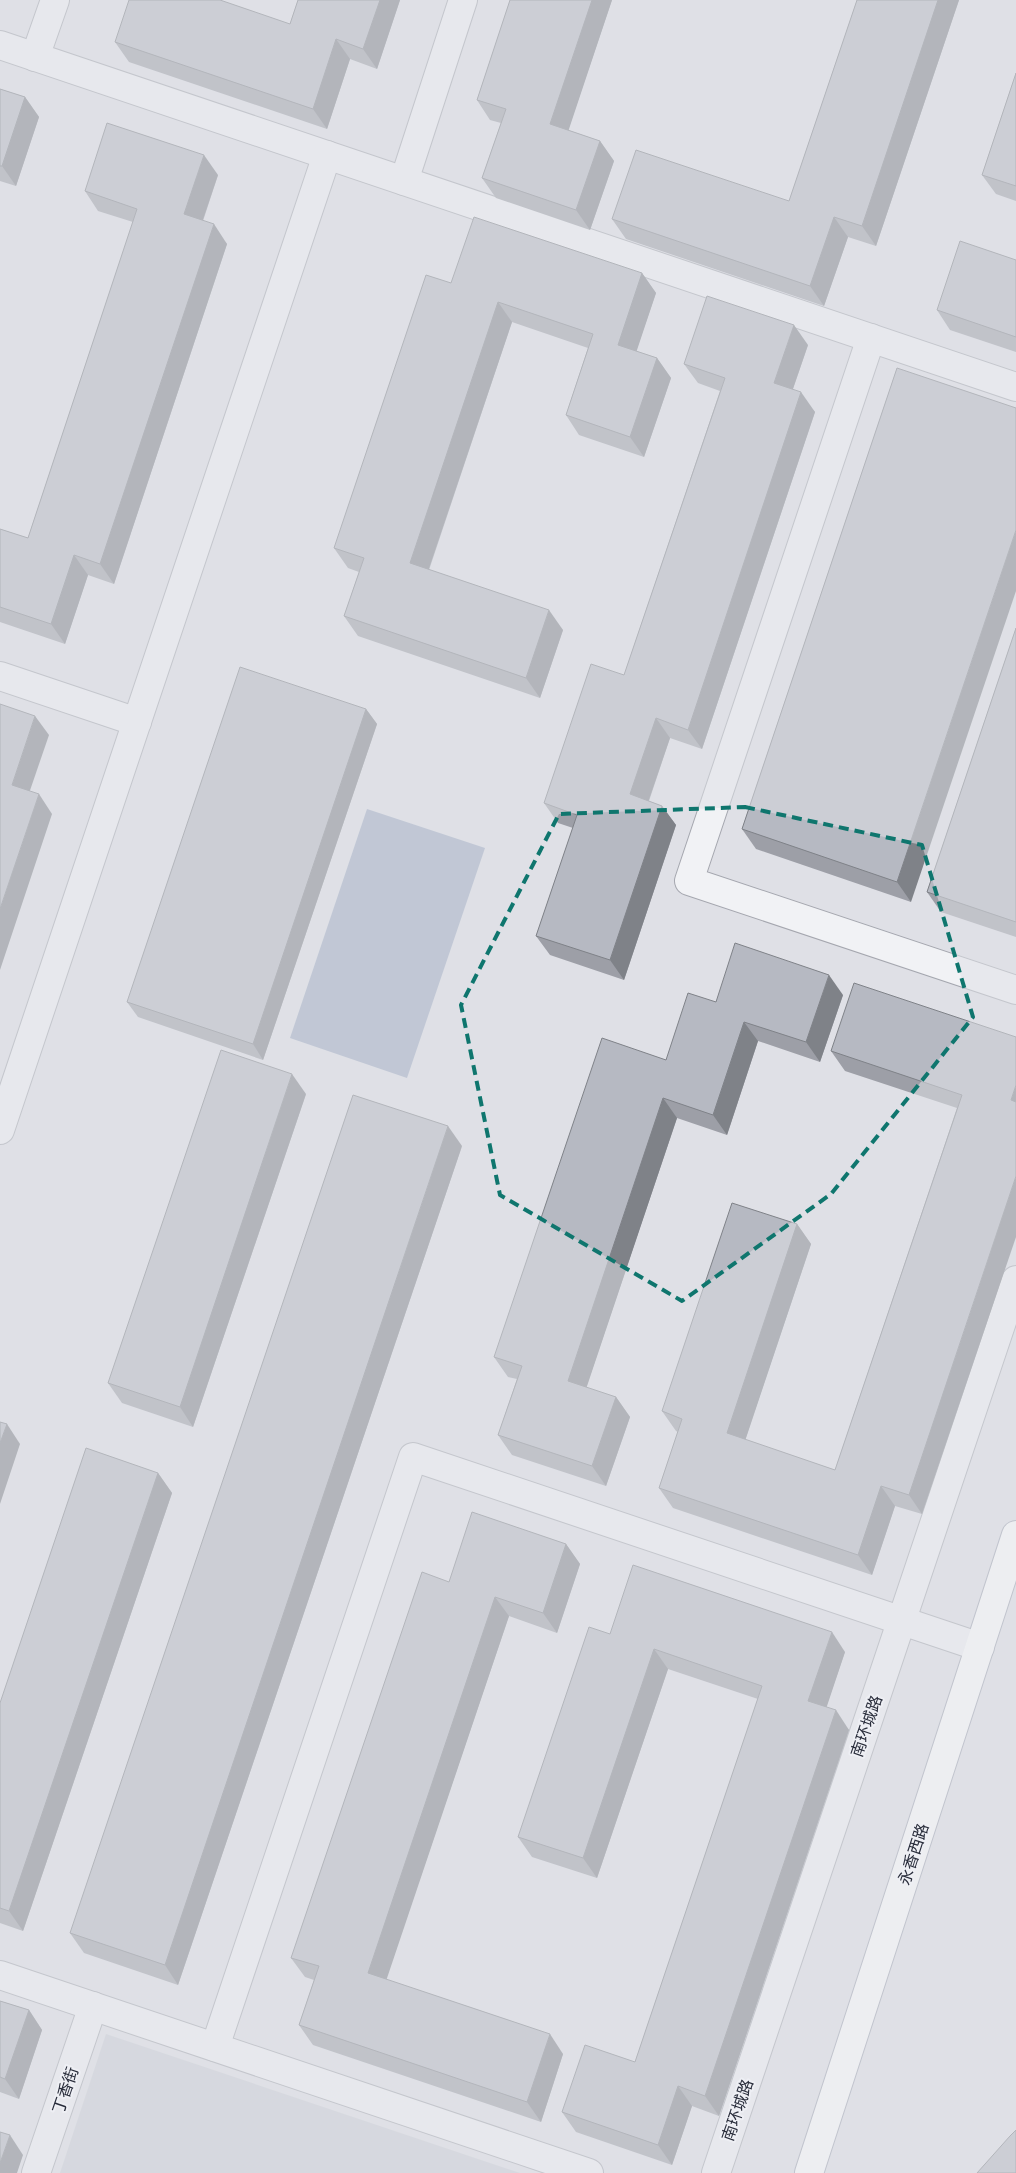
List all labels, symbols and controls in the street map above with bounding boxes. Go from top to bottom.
street label: 南环城路 [846,1692,886,1760]
street label: 永香西路 [894,1820,932,1888]
street label: 丁香街 [48,2064,82,2116]
street label: 南环城路 [717,2076,757,2144]

